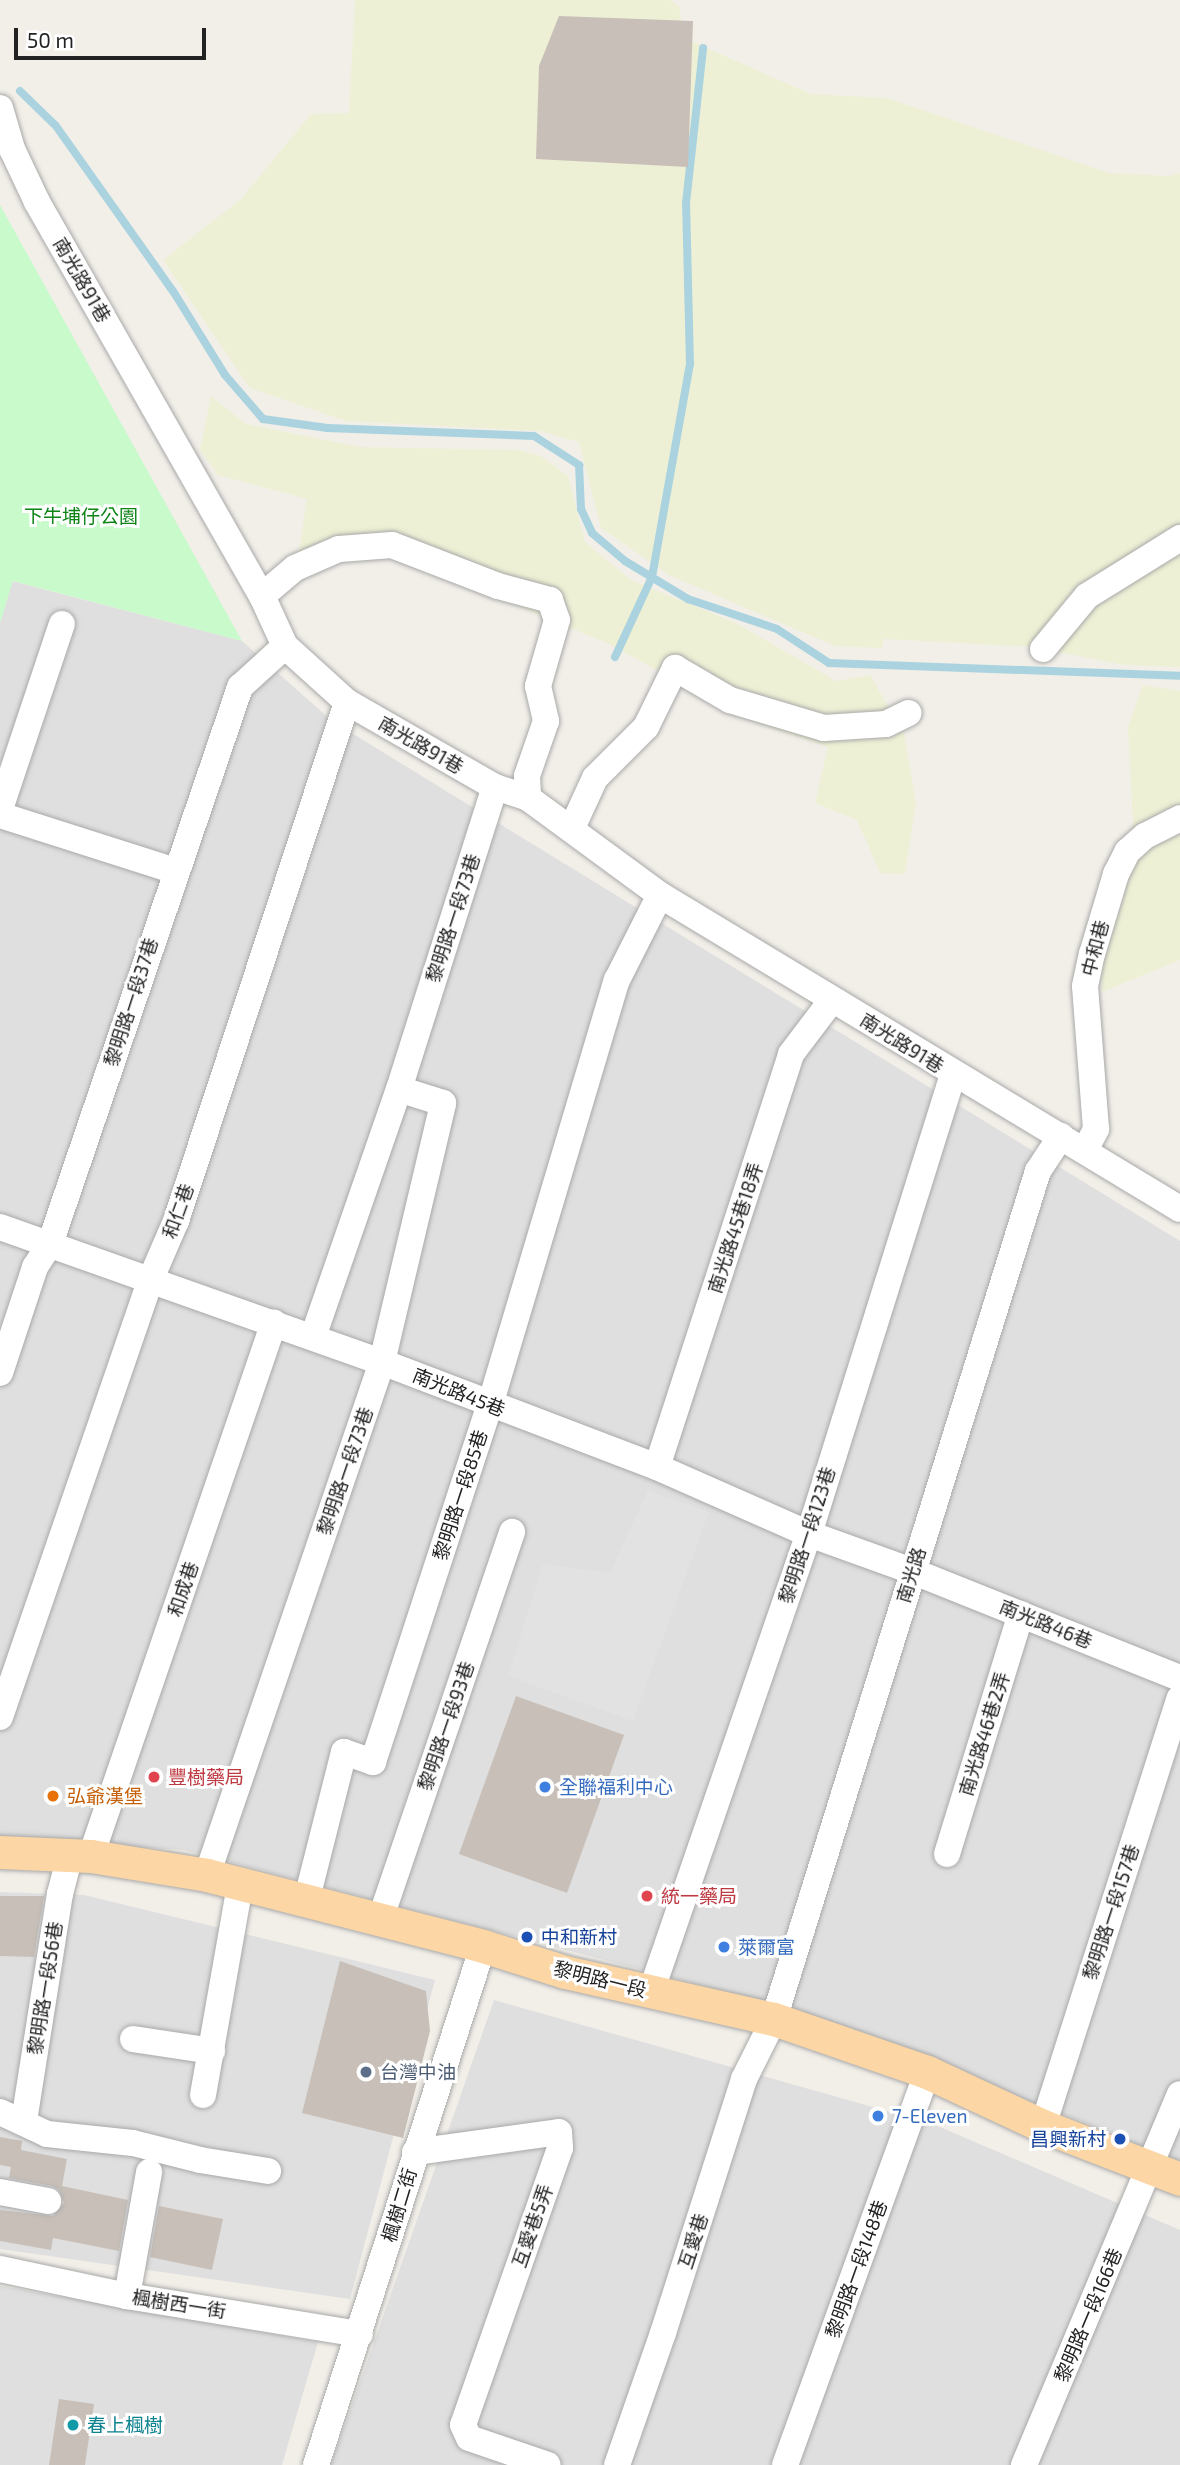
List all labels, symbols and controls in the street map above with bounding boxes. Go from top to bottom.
scale bar [18,14,210,58]
text: 50 m [27,27,74,52]
street label: 南光路91巷 [49,233,115,327]
park label: 下牛埔仔公園 [24,505,138,527]
street label: 南光路91巷 [374,712,468,778]
street label: 黎明路一段73巷 [421,851,485,985]
street label: 中和巷 [1077,918,1113,978]
street label: 黎明路一段37巷 [99,935,163,1069]
street label: 南光路91巷 [856,1008,948,1078]
street label: 南光路45巷18弄 [703,1160,767,1296]
street label: 和仁巷 [158,1180,198,1242]
street label: 南光路45巷 [409,1363,509,1421]
street label: 黎明路一段73巷 [312,1404,378,1538]
street label: 黎明路一段85巷 [428,1427,492,1563]
street label: 黎明路一段123巷 [774,1464,840,1606]
street label: 南光路 [892,1544,930,1606]
street label: 和成巷 [163,1558,203,1620]
street label: 南光路46巷 [996,1595,1096,1653]
street label: 黎明路一段93巷 [413,1658,479,1794]
street label: 南光路46巷2弄 [954,1669,1014,1799]
place label: 豐樹藥局 [168,1766,244,1788]
marker: 豐樹藥局 [146,1769,162,1785]
place label: 全聯福利中心 [559,1776,673,1798]
marker: 全聯福利中心 [537,1779,553,1795]
place label: 弘爺漢堡 [67,1785,143,1807]
marker: 弘爺漢堡 [45,1788,61,1804]
street label: 黎明路一段157巷 [1078,1841,1144,1983]
place label: 統一藥局 [661,1885,737,1907]
marker: 統一藥局 [639,1888,655,1904]
street label: 黎明路一段56巷 [23,1920,67,2056]
place label: 中和新村 [541,1926,617,1948]
marker: 中和新村 [519,1929,535,1945]
place label: 萊爾富 [738,1936,795,1958]
marker: 萊爾富 [716,1939,732,1955]
street label: 黎明路一段 [551,1956,649,2002]
place label: 台灣中油 [380,2061,456,2083]
marker: 台灣中油 [358,2064,374,2080]
place label: 7-Eleven [892,2105,967,2127]
marker: 7-Eleven [870,2108,886,2124]
place label: 昌興新村 [1030,2128,1106,2150]
marker: 昌興新村 [1112,2131,1128,2147]
street label: 楓樹二街 [377,2165,421,2245]
street label: 互愛巷5弄 [507,2182,557,2270]
street label: 黎明路一段148巷 [821,2197,891,2341]
street label: 互愛巷 [673,2210,713,2272]
street label: 黎明路一段166巷 [1050,2245,1126,2385]
street label: 楓樹西一街 [130,2285,228,2323]
place label: 春上楓樹 [87,2414,163,2436]
marker: 春上楓樹 [65,2417,81,2433]

